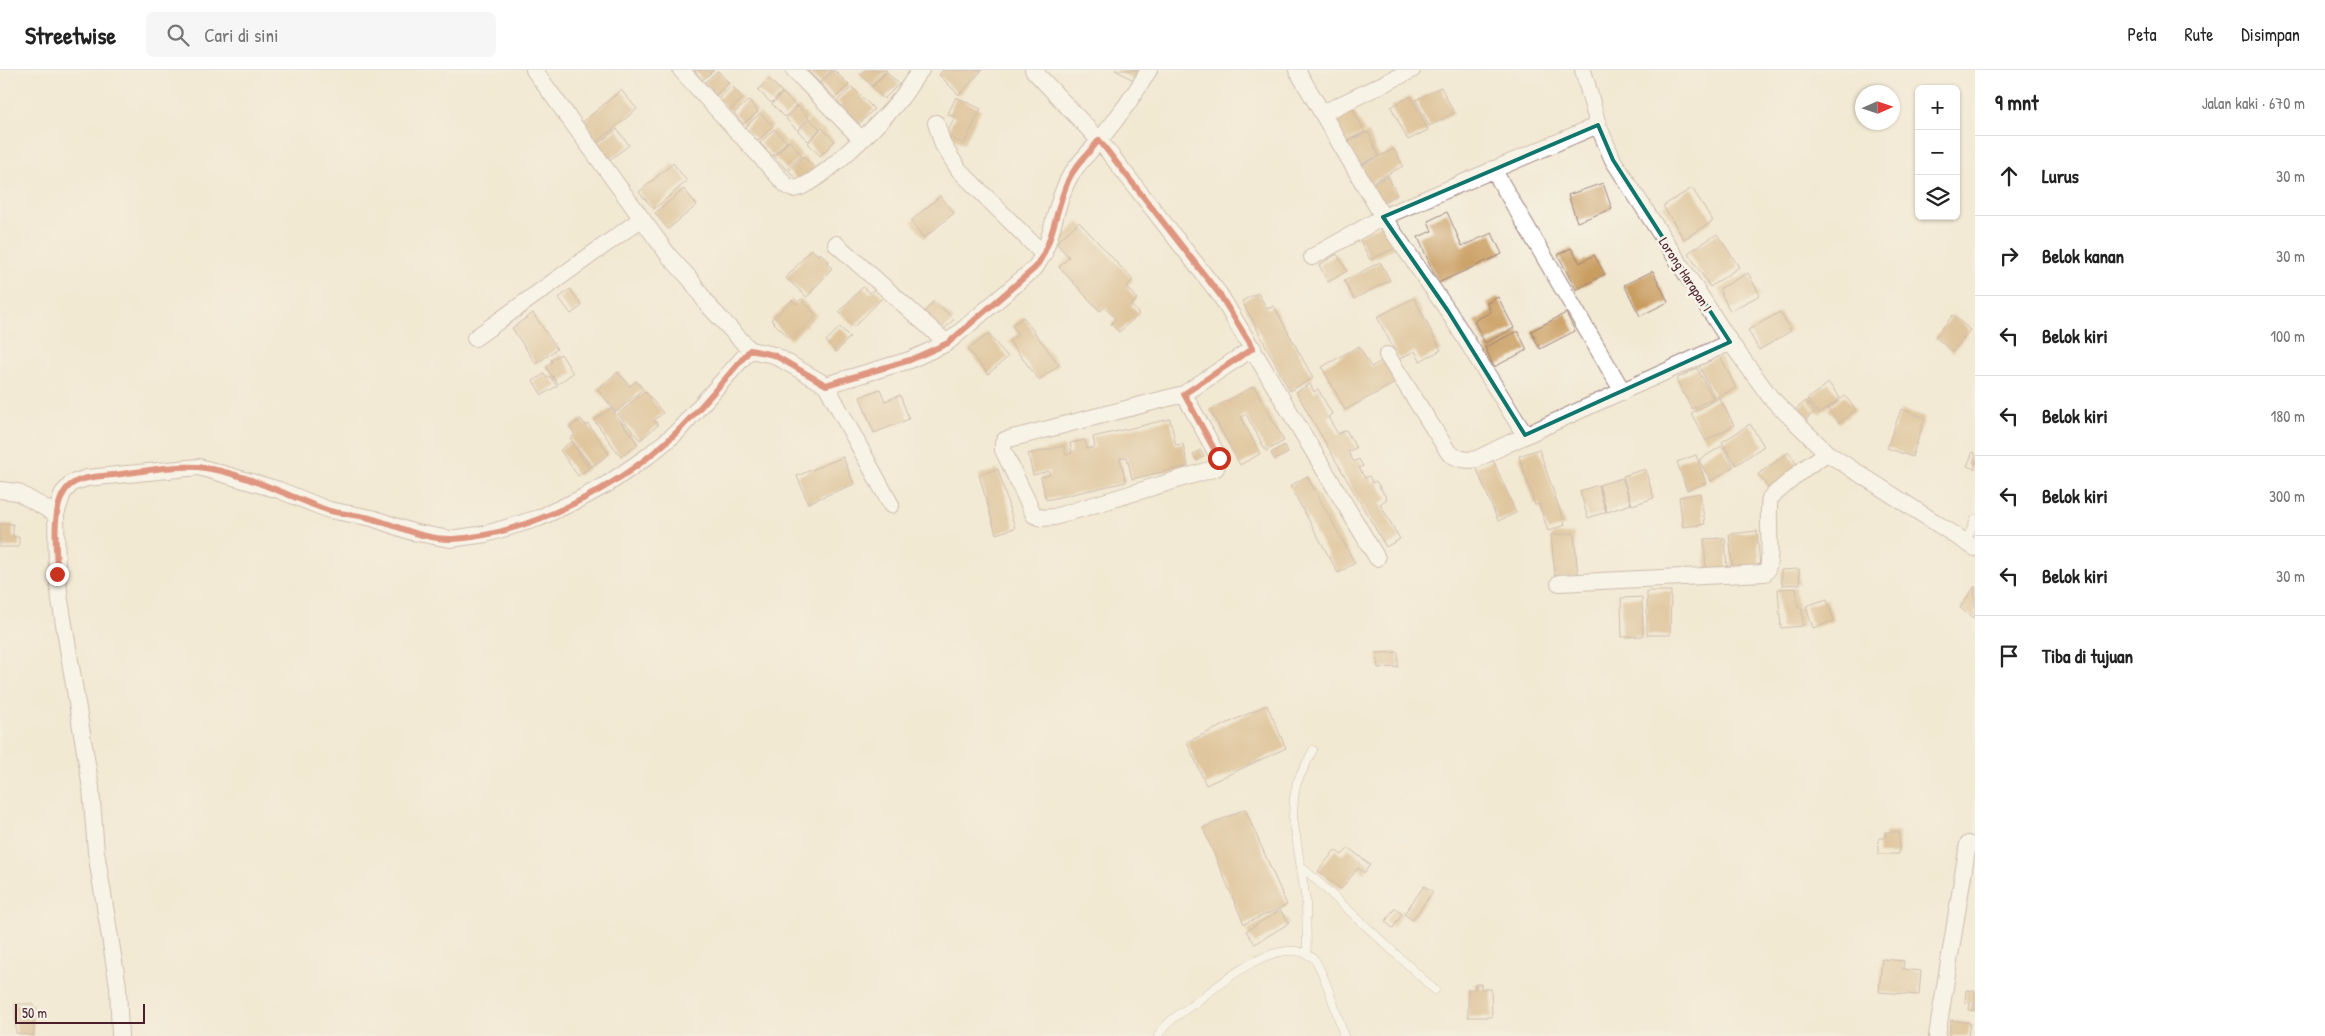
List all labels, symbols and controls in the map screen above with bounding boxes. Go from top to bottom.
search box [146,12,496,57]
text: Streetwise [25,19,116,51]
icon: search [164,21,192,49]
text: Cari di sini [204,22,278,48]
text: Peta [2128,22,2157,47]
text: Rute [2185,22,2213,47]
text: Disimpan [2241,22,2300,47]
north arrow [1855,85,1900,130]
map controls [1915,85,1960,220]
button: + [1915,85,1960,130]
text: 9 mnt [1995,88,2039,117]
text: Jalan kaki · 670 m [2202,92,2305,114]
button: − [1915,130,1960,175]
icon: ahead [1995,162,2023,190]
text: Lurus [2042,163,2079,189]
text: 30 m [2276,165,2305,187]
button: layers [1915,175,1960,220]
street label: Lorong Harapan I [1654,233,1717,315]
icon: right [1995,242,2023,270]
text: Belok kanan [2042,243,2124,269]
text: 30 m [2276,245,2305,267]
icon: left [1995,322,2023,350]
text: Belok kiri [2042,323,2108,349]
text: 100 m [2270,325,2305,347]
icon: left [1995,402,2023,430]
text: Belok kiri [2042,403,2108,429]
text: 180 m [2271,405,2305,427]
route start [1208,447,1231,470]
icon: left [1995,482,2023,510]
text: Belok kiri [2042,483,2108,509]
text: 300 m [2269,485,2305,507]
icon: left [1995,562,2023,590]
route end [46,563,69,586]
text: Belok kiri [2042,563,2108,589]
text: 30 m [2276,565,2305,587]
icon: arrive [1995,642,2023,670]
text: Tiba di tujuan [2042,643,2133,669]
scale bar [15,1001,145,1024]
text: 50 m [22,1003,47,1022]

